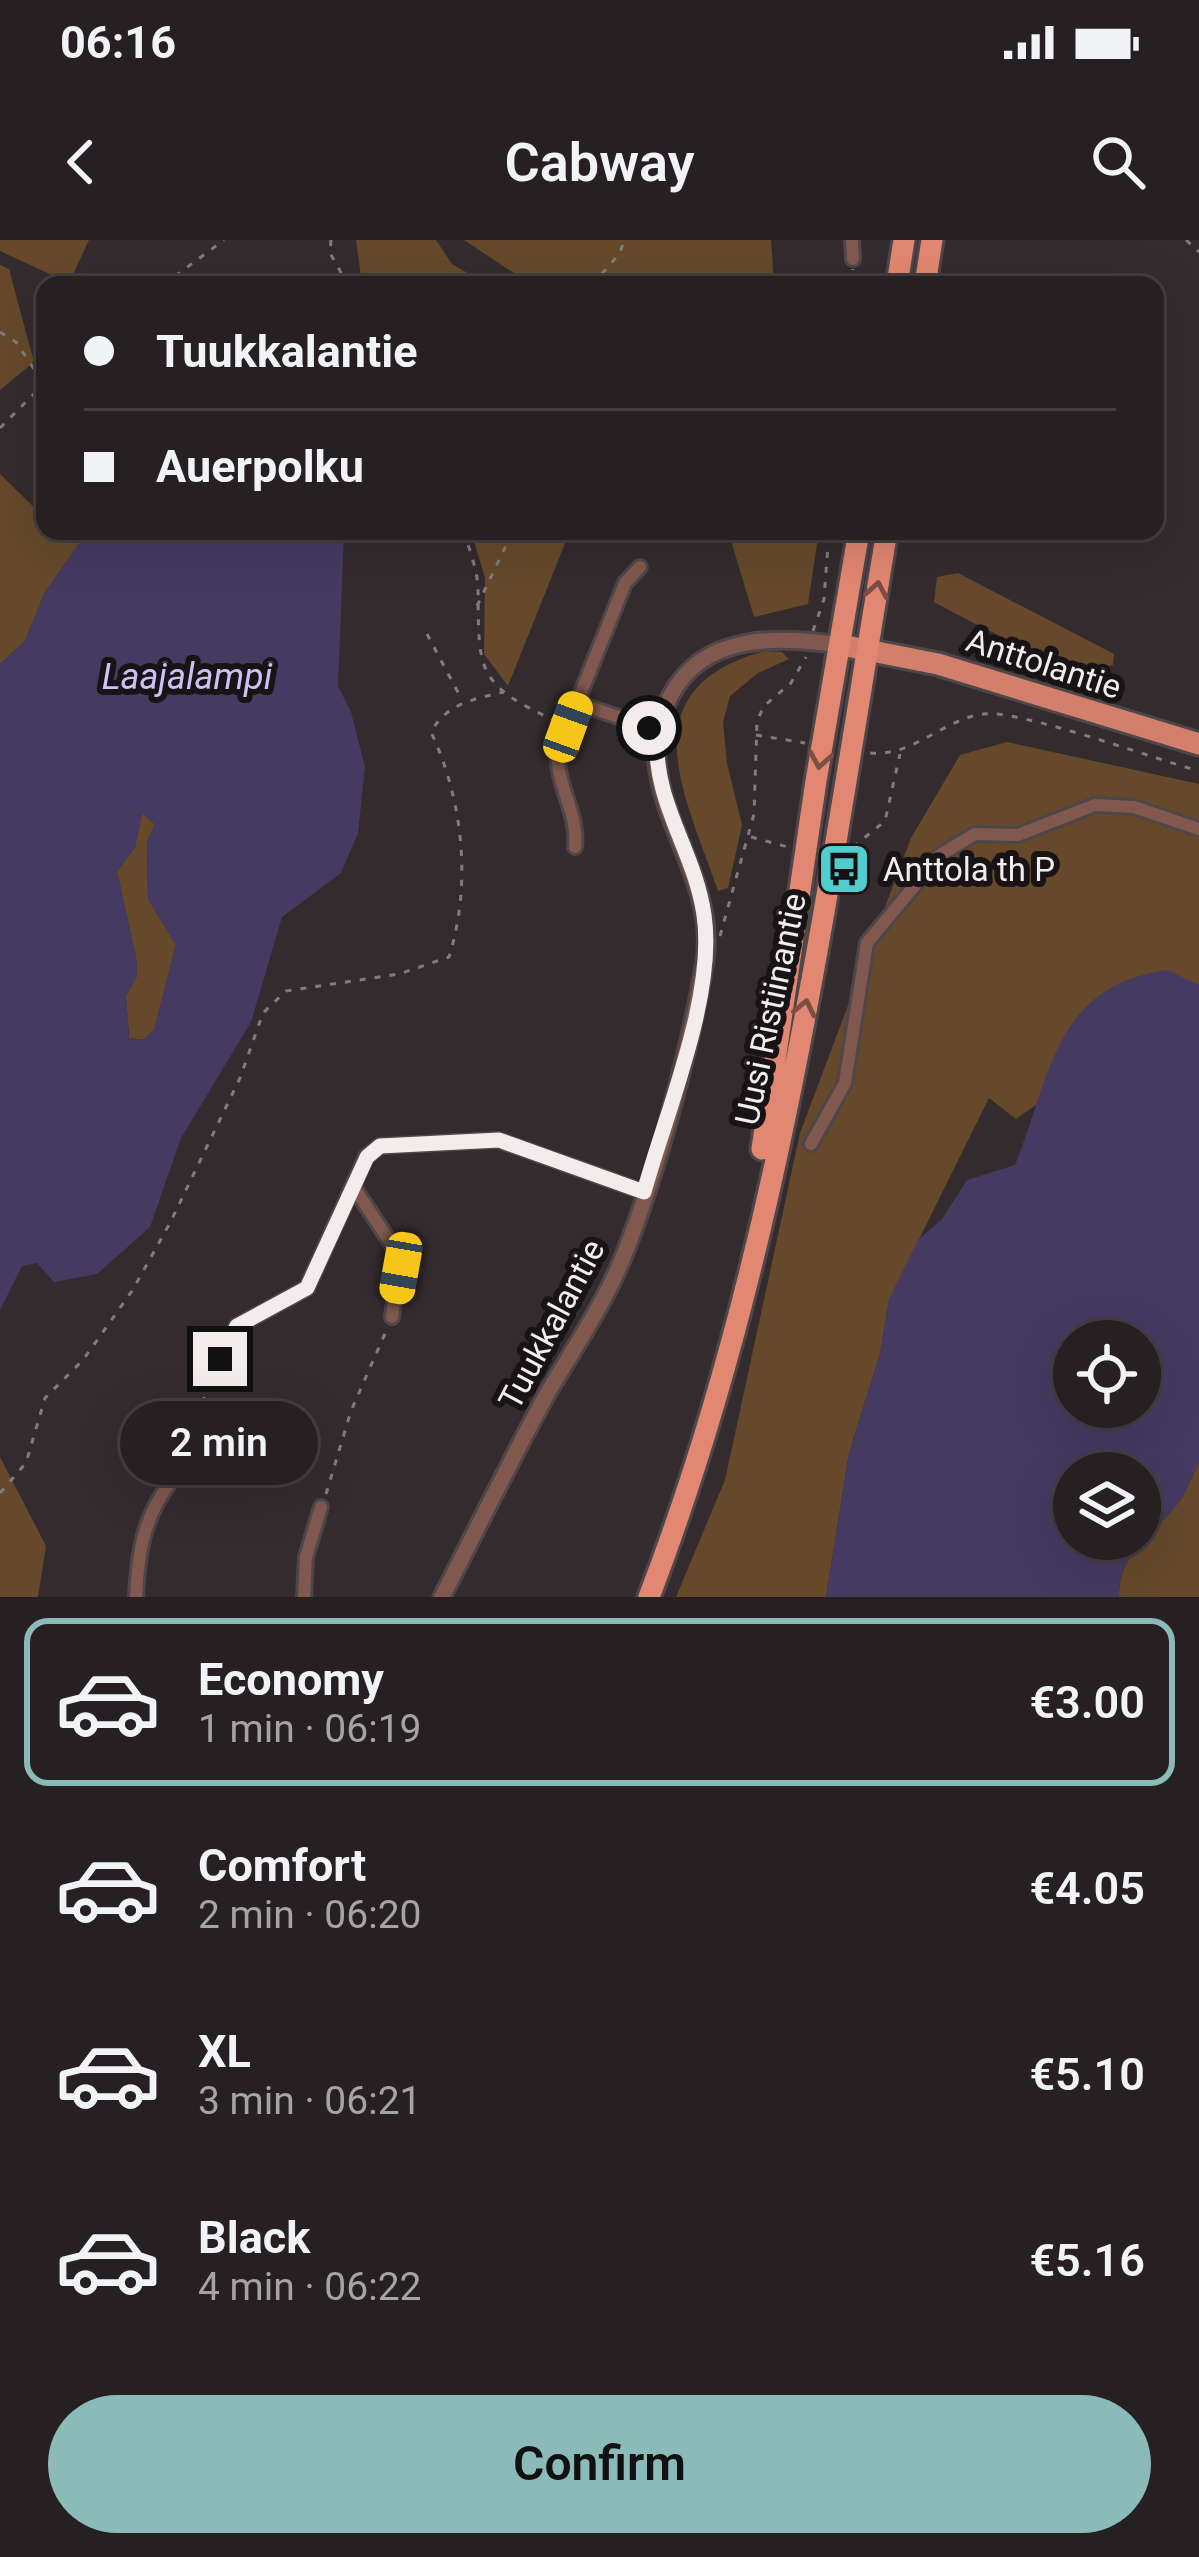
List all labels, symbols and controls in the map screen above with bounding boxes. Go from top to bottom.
text: 06:16 [60,16,176,69]
icon: back [48,129,114,195]
icon: search [1085,129,1151,195]
text: Cabway [505,131,694,194]
text: Tuukkalantie [156,325,417,378]
text: Auerpolku [156,440,364,493]
one-way arrow [864,580,889,600]
street label: Anttolantie [962,620,1126,707]
water label: Laajalampi [102,656,273,698]
car [539,687,597,767]
route start [622,701,676,755]
one-way arrow [808,749,833,769]
bus stop icon: Anttola th P [816,841,872,897]
place label: Anttola th P [883,850,1055,889]
street label: Uusi Ristiinantie [727,890,814,1128]
one-way arrow [791,998,817,1018]
car [377,1229,425,1307]
street label: Tuukkalantie [490,1233,612,1416]
map controls [1053,1320,1161,1560]
button: locate [1053,1320,1161,1428]
route end [193,1332,247,1386]
callout: 2 min [121,1401,319,1485]
text: 2 min [170,1420,268,1466]
button: layers [1053,1452,1161,1560]
icon: car [54,1648,162,1756]
text: Economy [198,1653,384,1706]
text: €3.00 [1029,1676,1145,1729]
text: 1 min · 06:19 [198,1706,421,1752]
icon: car [54,1834,162,1942]
text: Comfort [198,1839,366,1892]
text: €4.05 [1029,1862,1145,1915]
text: 2 min · 06:20 [198,1892,421,1938]
icon: car [54,2020,162,2128]
text: XL [198,2025,251,2078]
text: €5.10 [1029,2048,1145,2101]
text: 3 min · 06:21 [198,2078,421,2124]
icon: car [54,2206,162,2314]
text: Black [198,2211,310,2264]
text: €5.16 [1029,2234,1145,2287]
text: 4 min · 06:22 [198,2264,421,2310]
button: Confirm [48,2395,1151,2533]

